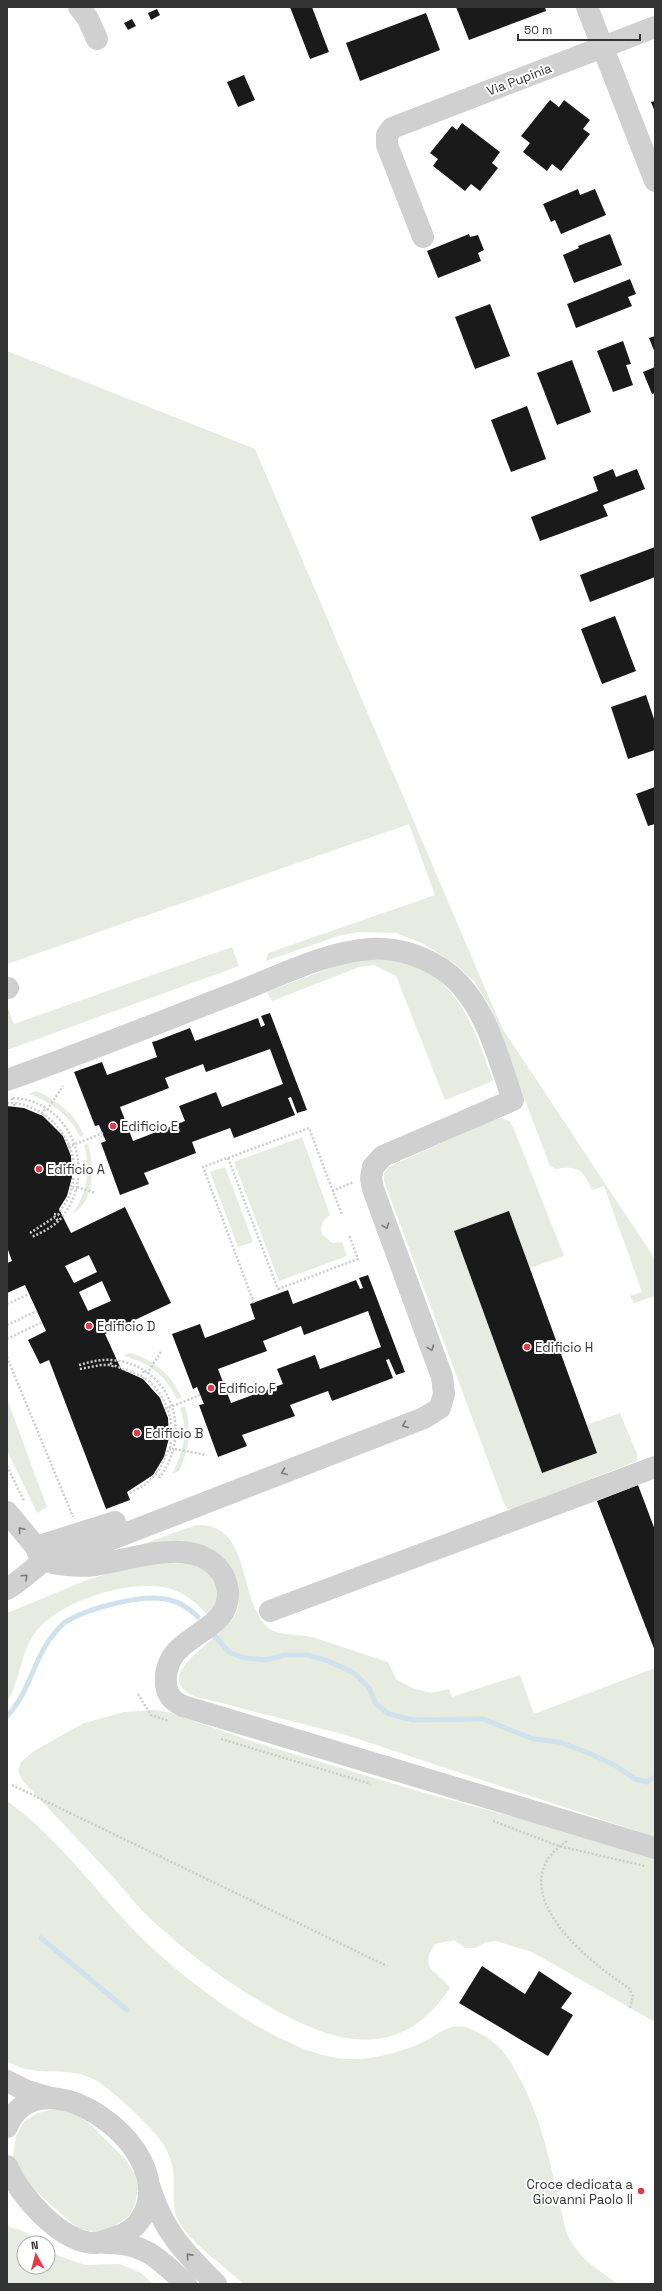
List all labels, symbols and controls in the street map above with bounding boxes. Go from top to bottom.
scale bar [518,16,640,42]
text: 50 m [524,22,552,38]
street label: Via Pupinia [484,59,554,100]
place label: Edificio E [121,1118,178,1135]
marker: Edificio E [108,1121,118,1131]
place label: Edificio A [47,1161,105,1178]
marker: Edificio A [34,1164,44,1174]
one-way arrow [382,1222,390,1229]
place label: Edificio D [97,1318,155,1335]
marker: Edificio D [84,1321,94,1331]
place label: Edificio H [535,1339,593,1356]
marker: Edificio H [522,1342,532,1352]
one-way arrow [427,1344,435,1351]
place label: Edificio F [219,1380,276,1397]
marker: Edificio F [206,1383,216,1393]
one-way arrow [402,1421,409,1429]
place label: Edificio B [145,1425,203,1442]
marker: Edificio B [132,1428,142,1438]
one-way arrow [280,1467,287,1475]
one-way arrow [19,1527,26,1535]
one-way arrow [21,1575,28,1582]
place label: Croce dedicata a Giovanni Paolo II [526,2176,634,2208]
marker: Croce dedicata a Giovanni Paolo II [636,2186,646,2196]
north arrow [16,2235,56,2275]
text: N [30,2238,39,2252]
one-way arrow [187,2253,194,2261]

